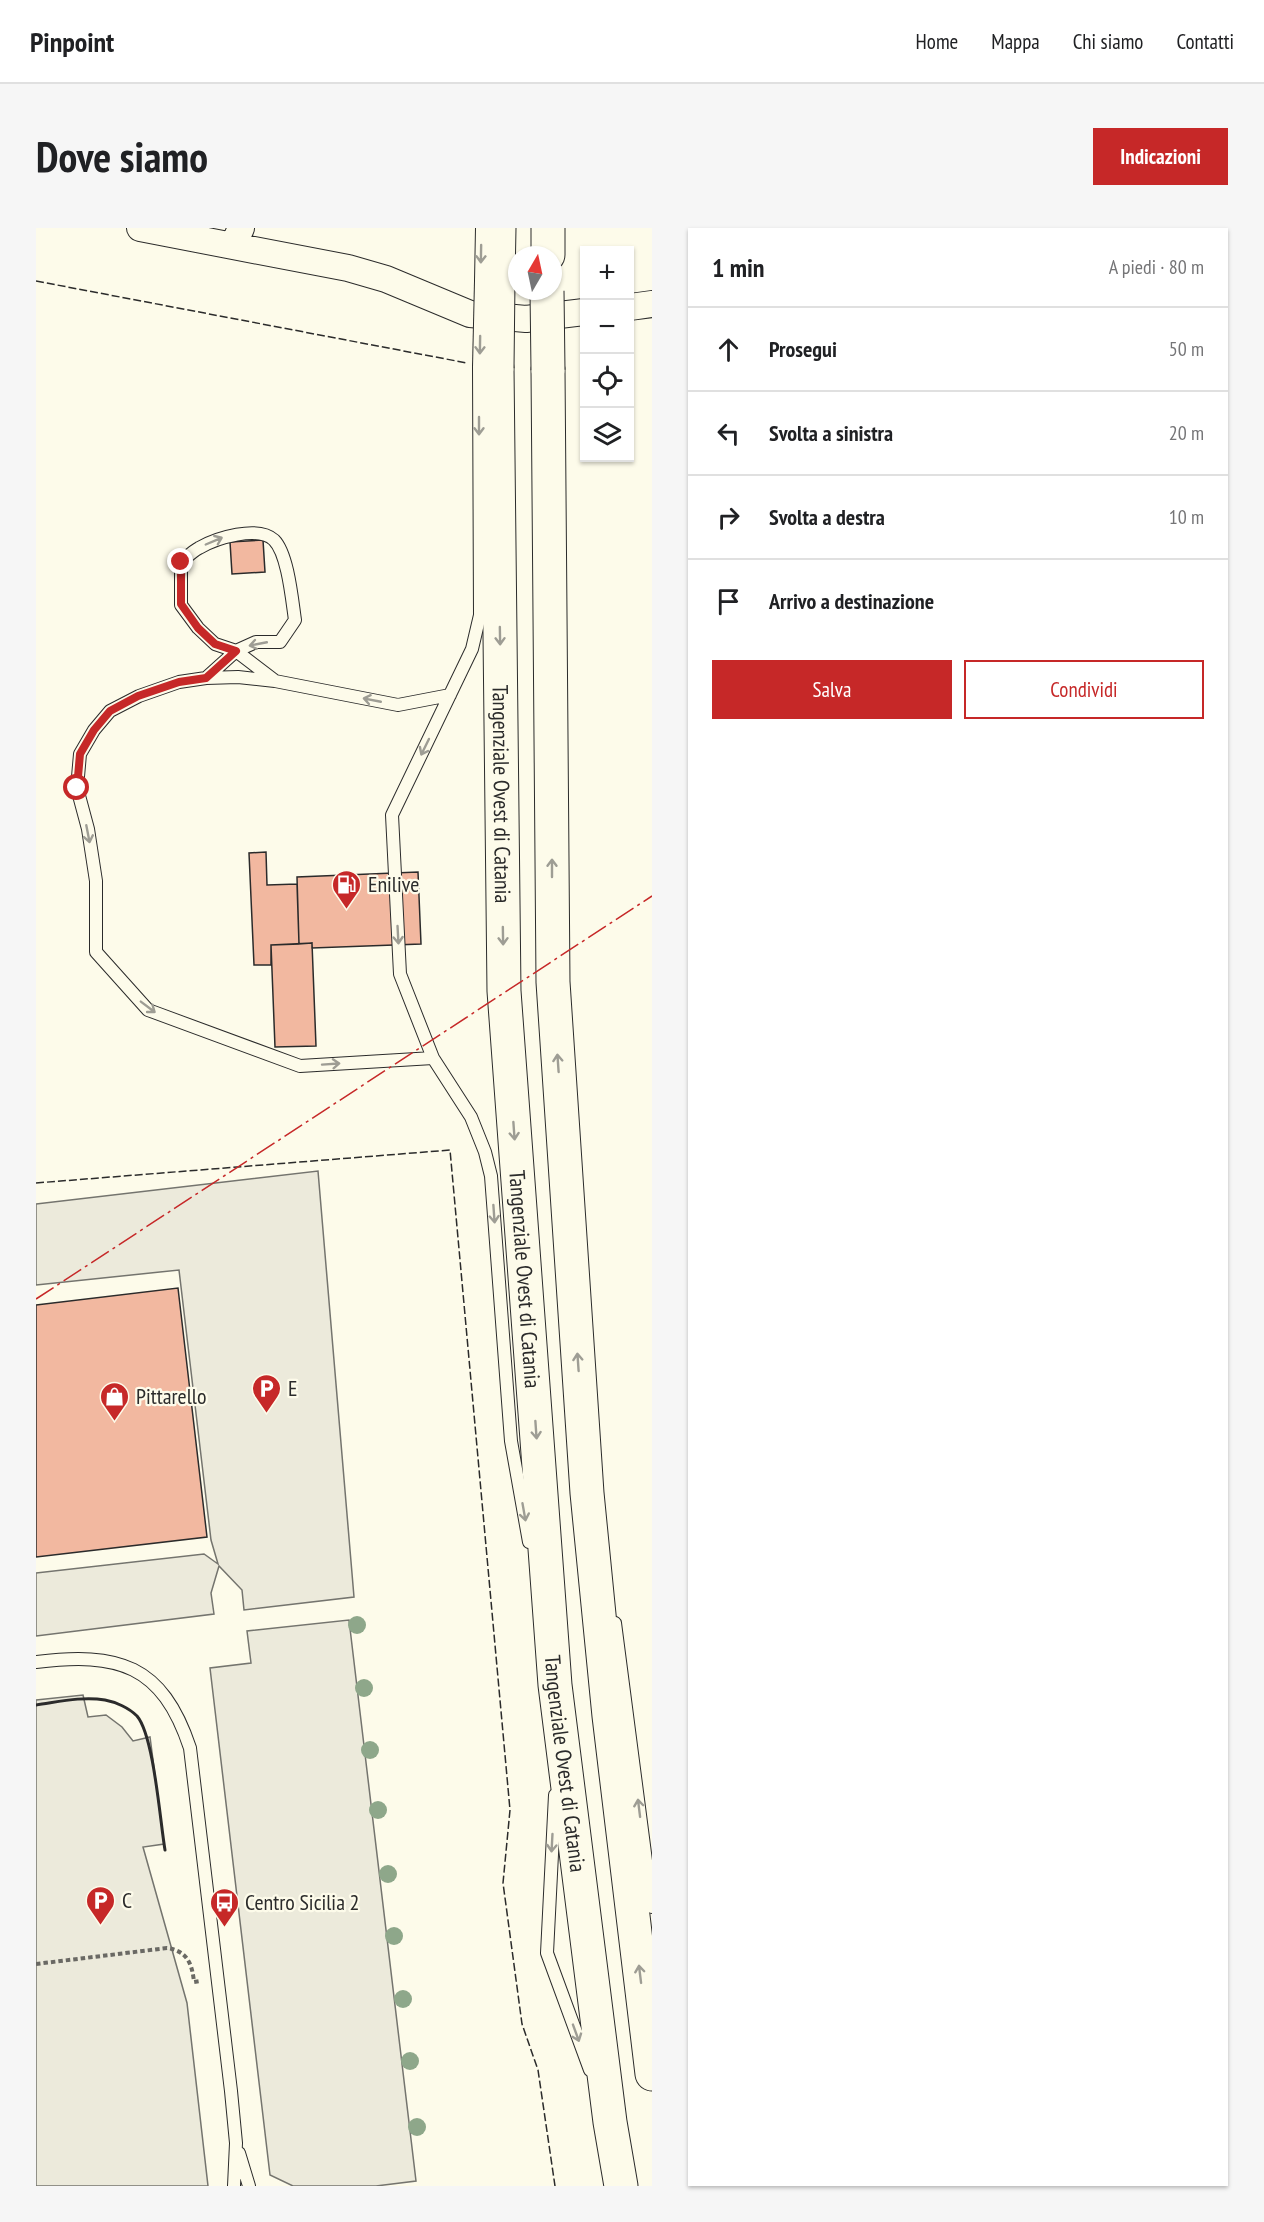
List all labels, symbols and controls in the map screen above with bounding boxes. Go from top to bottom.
text: Pinpoint [30,23,114,60]
text: Home [916,28,958,55]
text: Mappa [991,28,1040,55]
text: Chi siamo [1073,28,1143,55]
text: Contatti [1176,28,1234,55]
button: Indicazioni [1093,128,1228,185]
text: Dove siamo [36,129,208,184]
one-way arrow [475,244,487,264]
north arrow [508,246,562,300]
map controls [580,246,634,462]
button: + [580,246,634,300]
text: 1 min [712,251,765,284]
text: A piedi · 80 m [1109,254,1204,280]
button: − [580,300,634,354]
icon: ahead [712,333,745,366]
one-way arrow [474,335,485,355]
text: Prosegui [769,335,837,363]
text: 50 m [1169,336,1204,362]
button: locate [580,354,634,408]
button: layers [580,408,634,462]
one-way arrow [473,415,485,435]
icon: left [712,417,745,450]
text: Svolta a sinistra [769,419,893,447]
text: 20 m [1169,420,1204,446]
icon: right [712,501,745,534]
text: Svolta a destra [769,503,885,531]
text: 10 m [1169,504,1204,530]
one-way arrow [204,535,223,546]
route end [167,548,193,574]
icon: arrive [712,585,745,618]
text: Arrivo a destinazione [769,587,934,615]
one-way arrow [494,626,506,646]
one-way arrow [249,639,268,650]
button: Salva [712,660,952,719]
button: Condividi [964,660,1204,719]
street label: Tangenziale Ovest di Catania [487,685,517,903]
one-way arrow [363,695,382,706]
one-way arrow [418,738,430,756]
route start [63,774,89,800]
one-way arrow [83,823,94,843]
one-way arrow [546,858,558,878]
fuel station icon: Enilive [331,868,363,910]
place label: Enilive [368,870,419,898]
one-way arrow [392,924,403,944]
one-way arrow [497,925,509,945]
one-way arrow [139,1001,155,1013]
one-way arrow [552,1053,563,1073]
one-way arrow [320,1059,340,1070]
one-way arrow [509,1120,520,1140]
street label: Tangenziale Ovest di Catania [503,1169,547,1389]
one-way arrow [489,1203,500,1223]
one-way arrow [572,1353,583,1372]
parking icon: E [251,1372,283,1414]
place label: E [288,1374,297,1402]
shop icon: Pittarello [99,1380,131,1422]
place label: Pittarello [136,1382,206,1410]
one-way arrow [531,1419,542,1439]
one-way arrow [519,1502,530,1521]
street label: Tangenziale Ovest di Catania [539,1654,592,1874]
one-way arrow [634,1798,645,1818]
one-way arrow [547,1833,558,1853]
parking icon: C [85,1884,117,1926]
place label: C [122,1886,132,1914]
bus stop icon: Centro Sicilia 2 [208,1886,240,1928]
place label: Centro Sicilia 2 [245,1888,360,1916]
one-way arrow [634,1964,645,1984]
one-way arrow [572,2023,583,2042]

